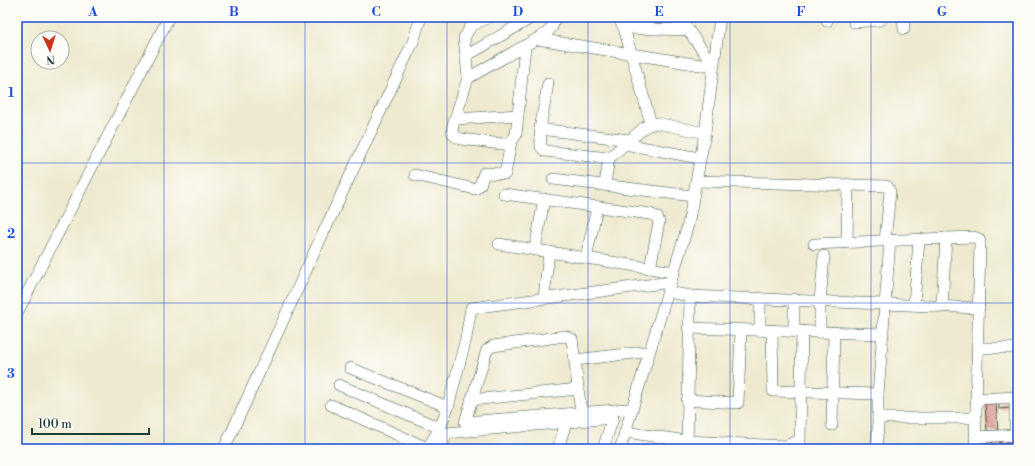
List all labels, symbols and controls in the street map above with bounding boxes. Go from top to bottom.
text: A [87,4,98,20]
text: B [229,4,239,20]
text: C [371,4,381,20]
text: D [513,4,523,20]
text: E [654,4,664,20]
text: F [796,4,806,20]
text: G [937,4,948,20]
north arrow [30,30,70,70]
text: N [46,52,55,66]
text: 1 [8,85,15,101]
text: 2 [7,226,15,242]
text: 3 [7,366,15,382]
scale bar [32,410,149,436]
text: 100 m [38,417,72,432]

